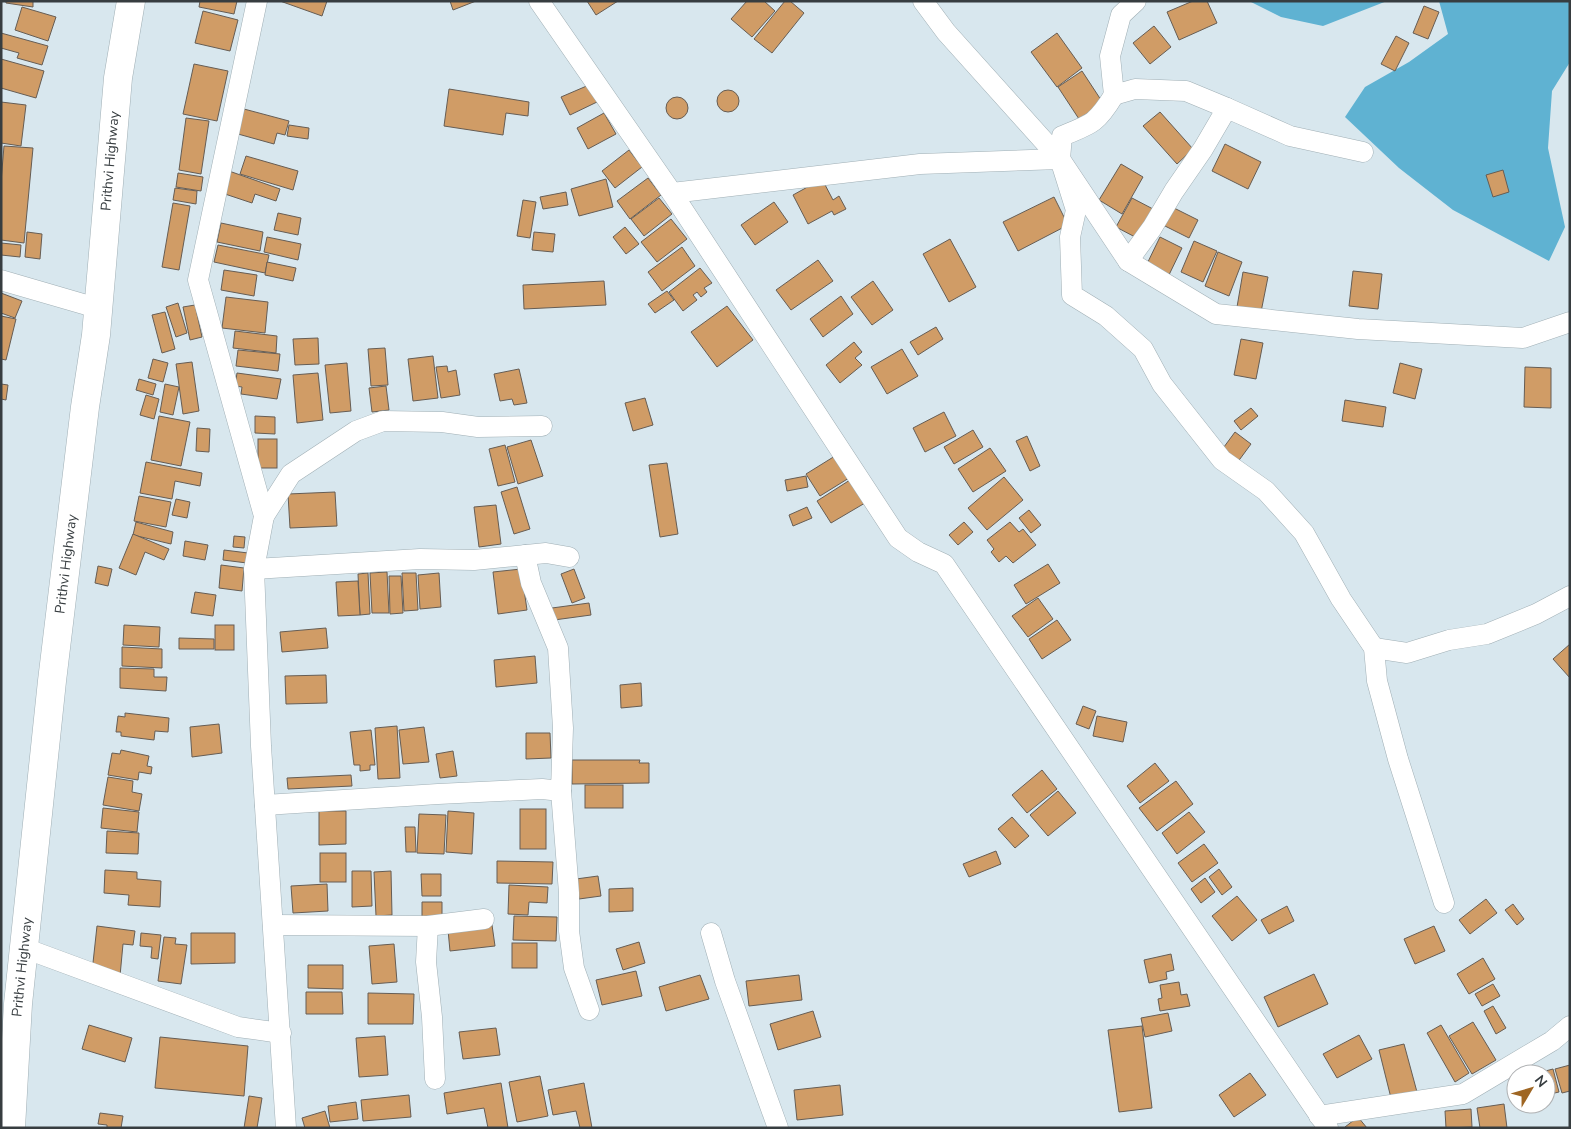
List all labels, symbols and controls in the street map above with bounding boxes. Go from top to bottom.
street label: Prithvi Highway [96,110,124,212]
street label: Prithvi Highway [50,512,82,615]
street label: Prithvi Highway [7,915,37,1018]
north arrow [1506,1064,1556,1114]
text: N [1530,1071,1552,1091]

